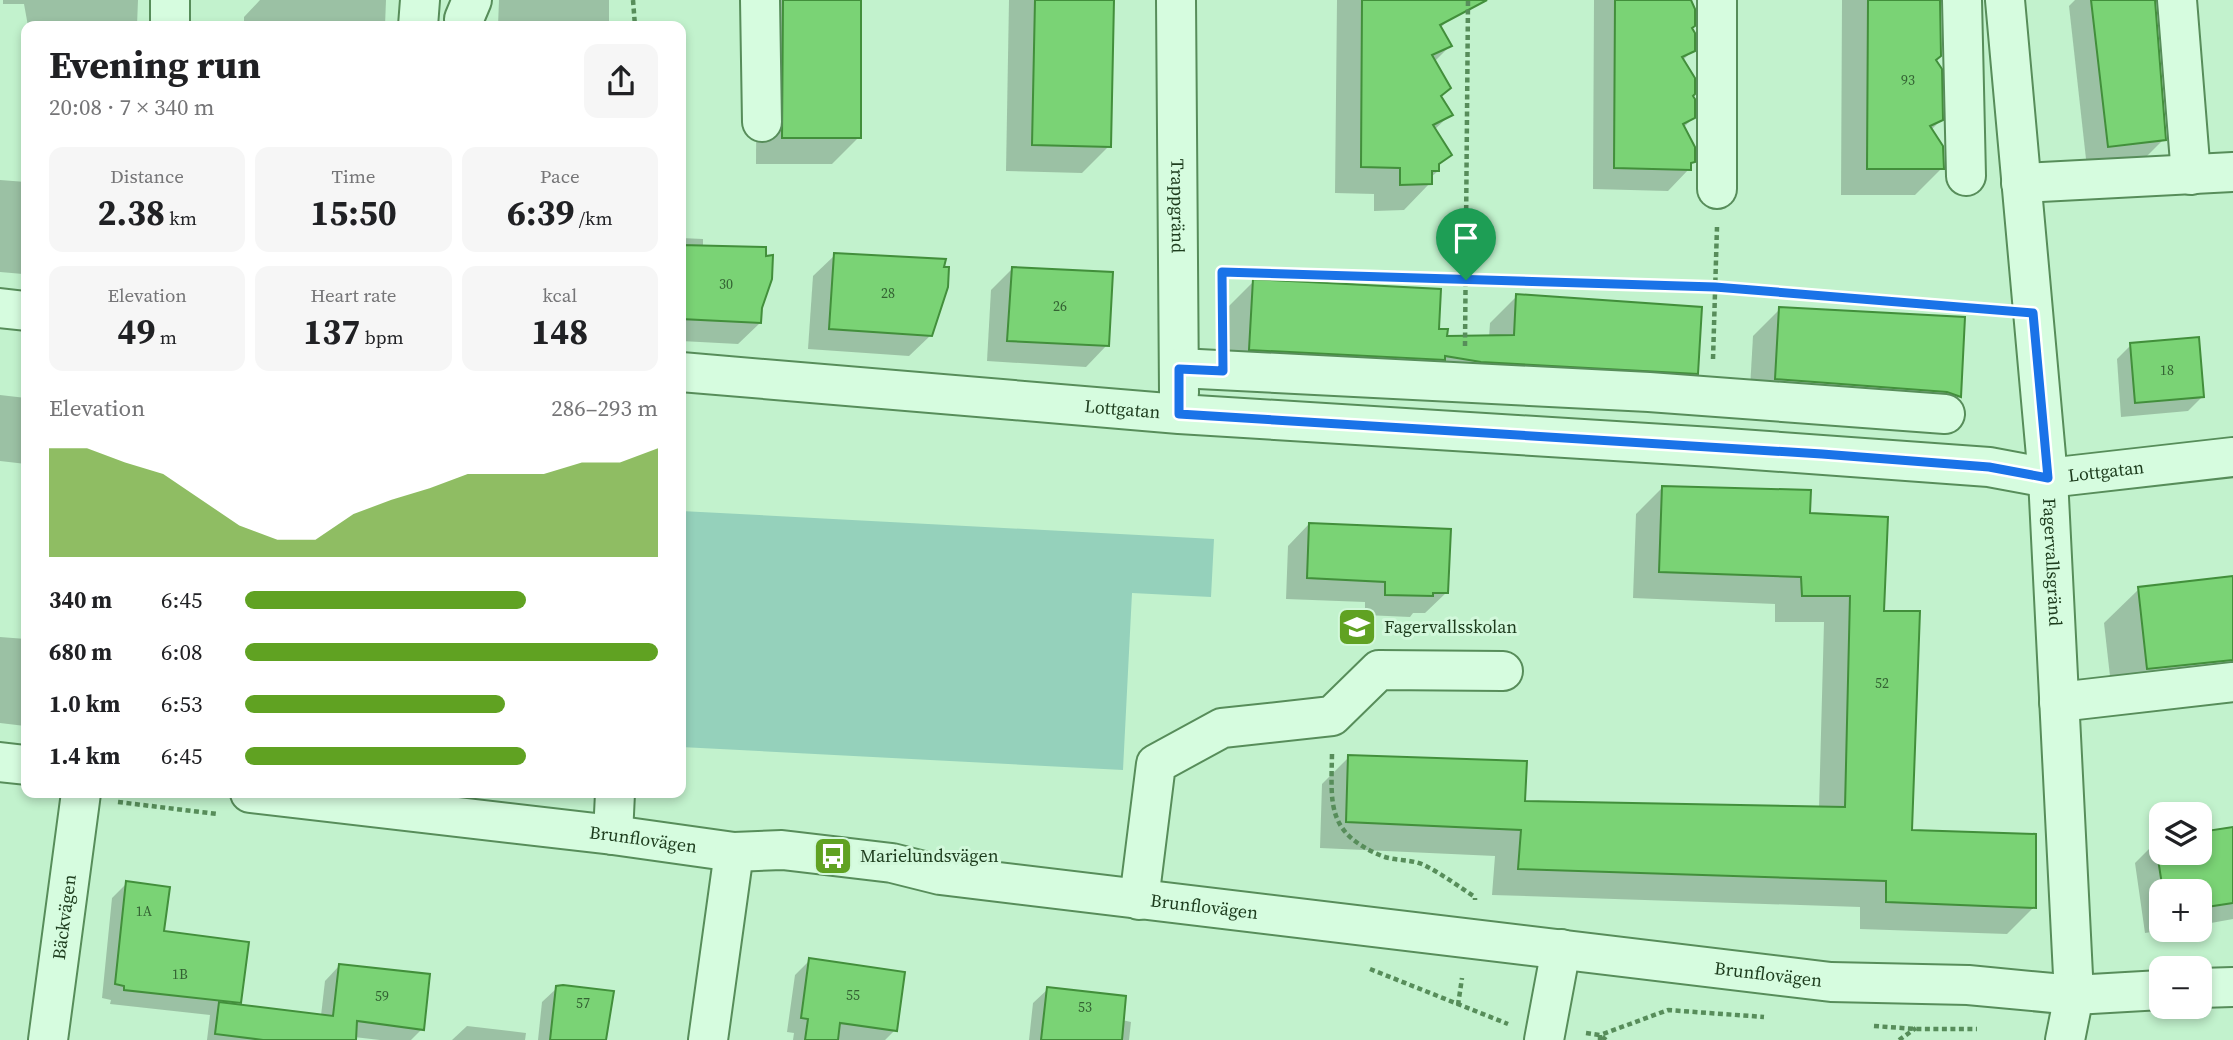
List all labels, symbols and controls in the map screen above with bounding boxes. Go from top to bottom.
text: Evening run [49,39,261,91]
button: share [584,44,658,118]
house number: 93 [1901,70,1915,90]
text: 20:08 · 7 × 340 m [49,91,215,123]
street label: Trappgränd [1165,159,1191,253]
text: Distance [110,163,184,189]
text: Time [332,163,375,189]
text: Pace [540,163,580,189]
text: 2.38 [97,189,165,237]
text: 15:50 [310,189,397,237]
text: 6:39 [507,189,574,237]
text: km [165,205,197,231]
text: /km [574,205,613,231]
pin [1436,208,1496,280]
icon: arrive [1447,219,1485,257]
house number: 30 [719,274,733,294]
text: Elevation [107,282,187,308]
text: Heart rate [310,282,397,308]
text: kcal [543,282,577,308]
house number: 28 [881,283,895,303]
house number: 26 [1053,296,1067,316]
text: 49 [117,308,155,356]
text: 137 [303,308,360,356]
text: 148 [531,308,588,356]
text: m [155,324,177,350]
text: bpm [360,324,404,350]
house number: 18 [2160,360,2174,380]
text: Elevation [49,392,145,424]
text: 286–293 m [551,392,658,424]
street label: Lottgatan [1083,393,1162,424]
street label: Lottgatan [2067,454,2145,488]
street label: Fagervallsgränd [2037,497,2068,627]
text: 340 m [49,584,112,616]
text: 6:45 [161,584,202,616]
school or university icon: Fagervallsskolan [1336,606,1378,648]
place label: Fagervallsskolan [1384,614,1517,639]
text: 680 m [49,636,112,668]
text: 6:08 [161,636,202,668]
house number: 52 [1875,673,1889,693]
text: 1.0 km [49,688,120,720]
text: 6:53 [161,688,202,720]
text: 1.4 km [49,740,120,772]
text: 6:45 [161,740,202,772]
map controls [2149,802,2212,1019]
button: layers [2149,802,2212,865]
street label: Brunflovägen [588,819,699,859]
bus stop icon: Marielundsvägen [812,835,854,877]
place label: Marielundsvägen [860,843,999,868]
street label: Bäckvägen [46,873,82,961]
button: + [2149,879,2212,942]
street label: Brunflovägen [1149,887,1260,925]
house number: 1A [136,901,153,921]
street label: Brunflovägen [1713,955,1824,993]
button: − [2149,956,2212,1019]
house number: 1B [172,964,188,984]
house number: 55 [846,985,860,1005]
house number: 59 [375,986,389,1006]
house number: 57 [576,993,590,1013]
house number: 53 [1078,997,1092,1017]

